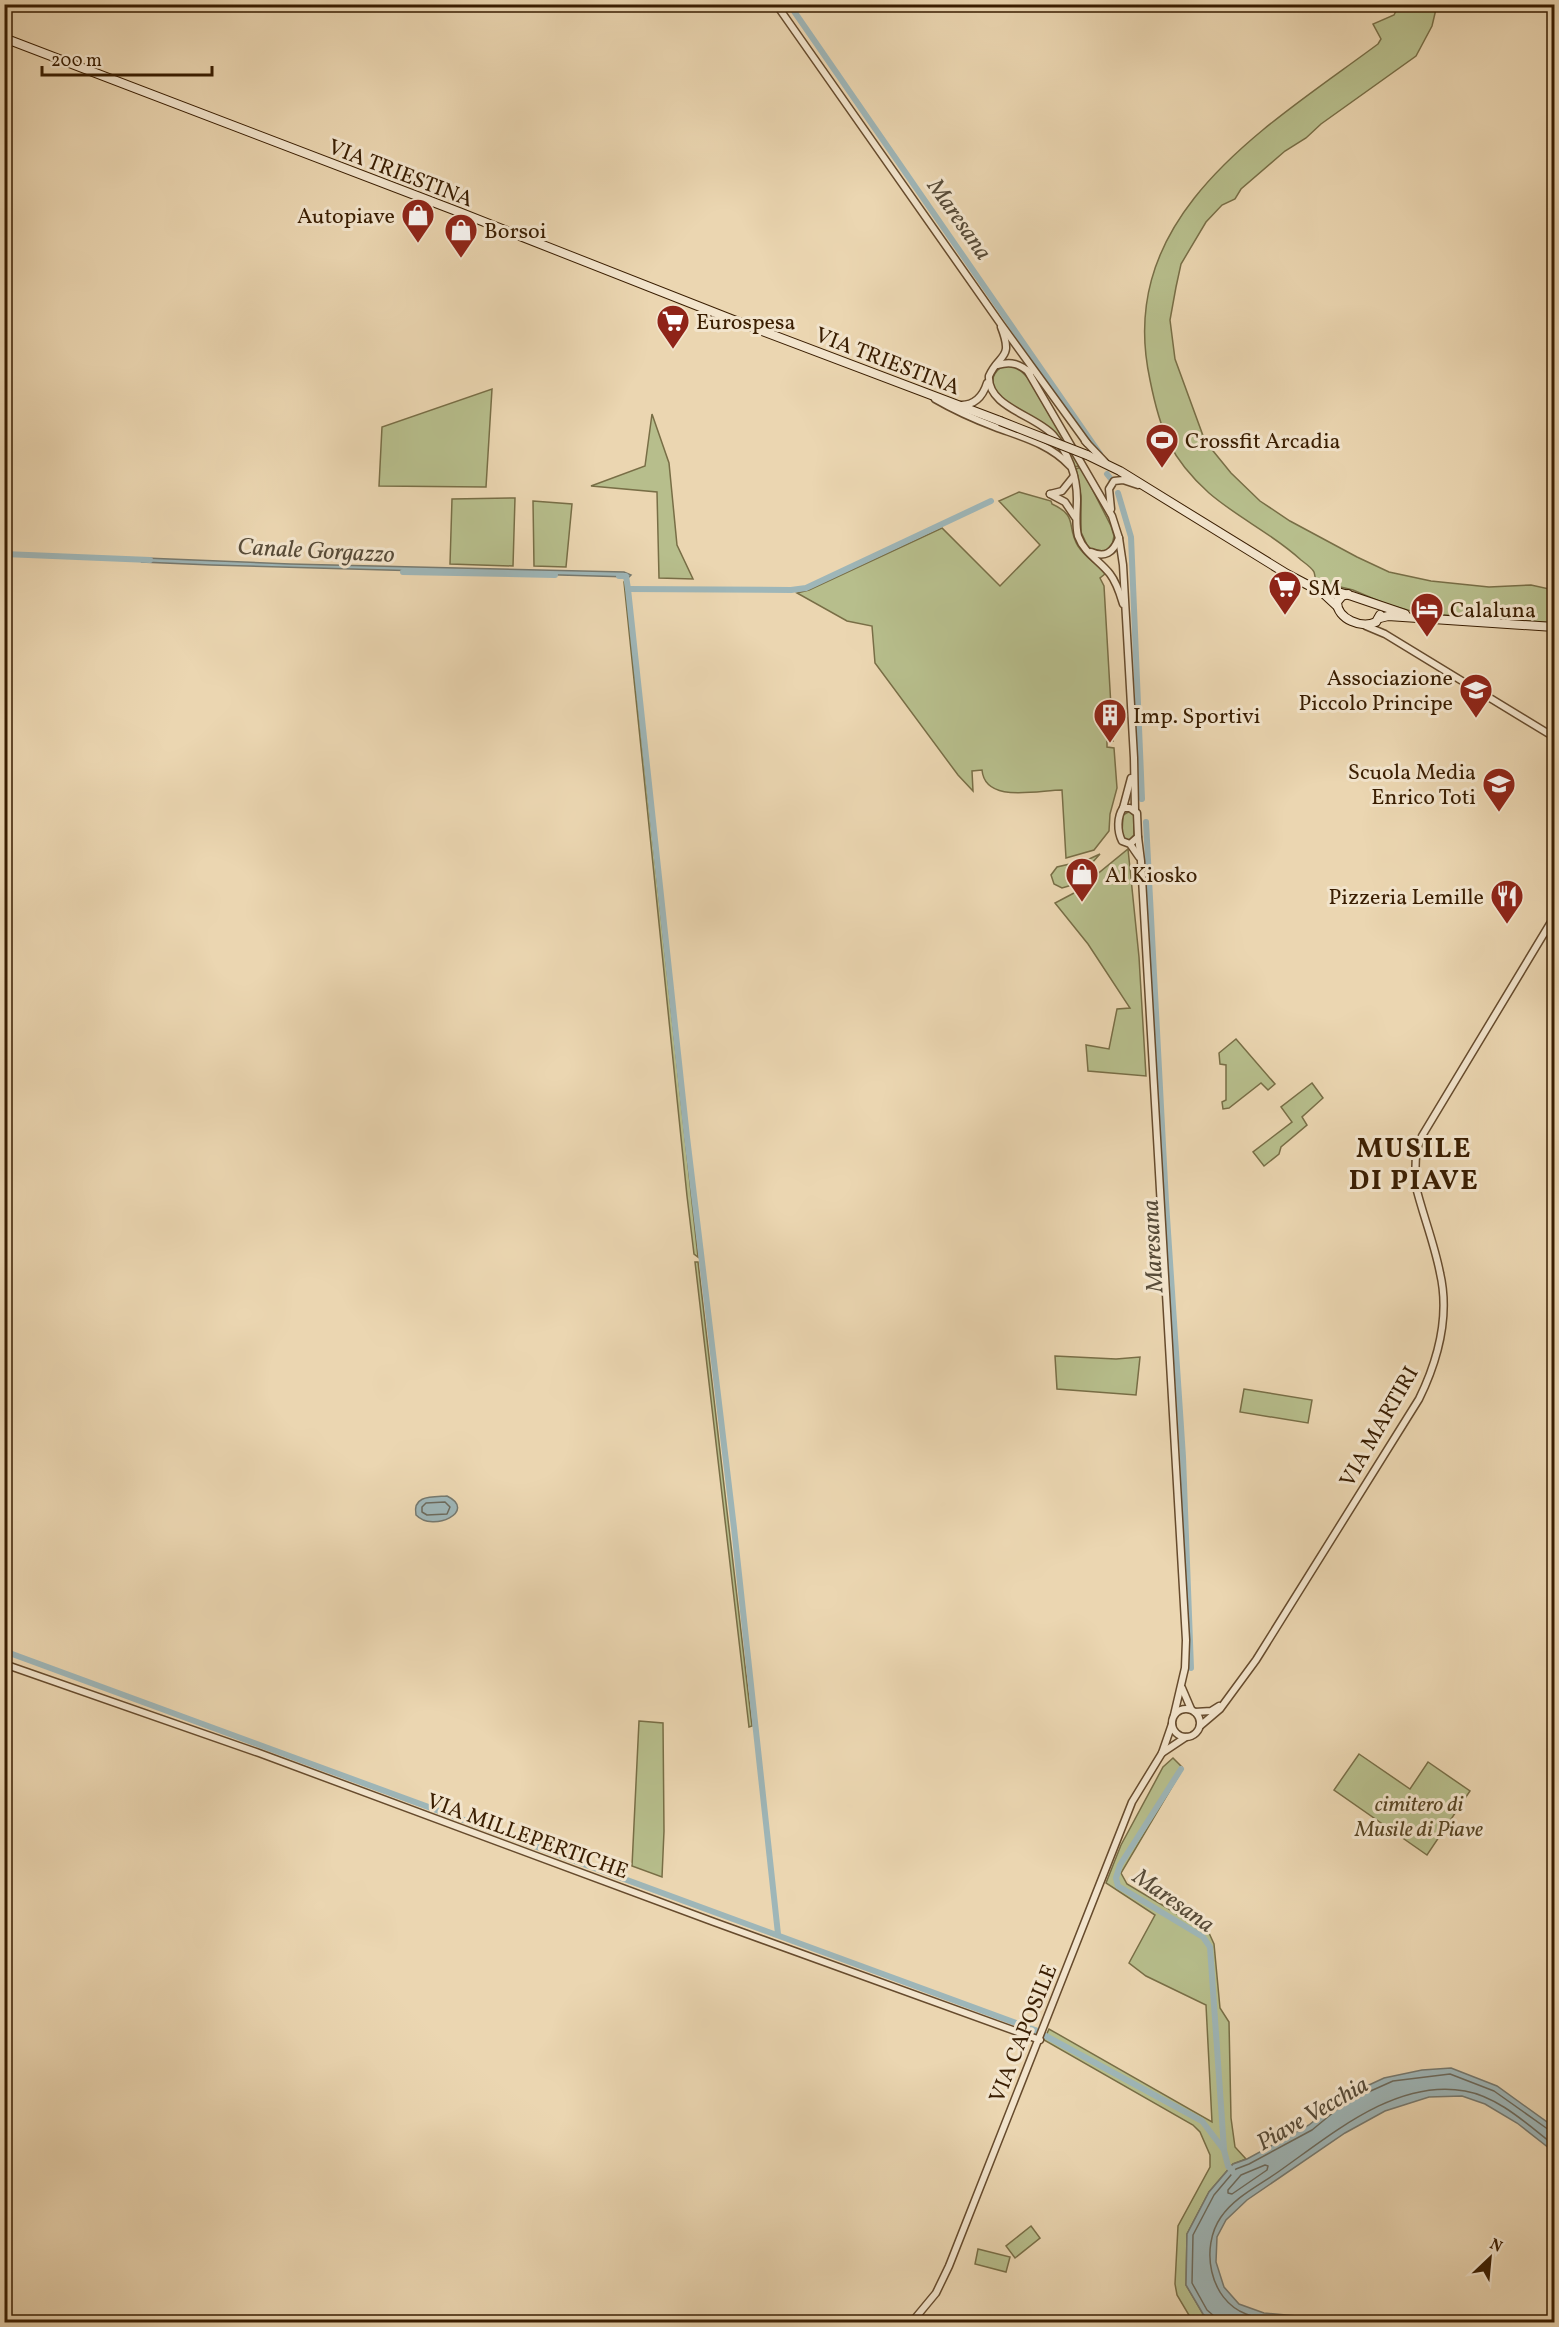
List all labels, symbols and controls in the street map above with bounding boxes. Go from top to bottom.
scale bar [42,39,212,77]
text: 200 m [51,49,102,74]
street label: VIA TRIESTINA [323,132,477,216]
water label: Maresana [917,172,999,268]
shop icon: Autopiave [400,197,436,244]
place label: Autopiave [297,202,395,233]
shop icon: Borsoi [443,212,479,259]
place label: Borsoi [484,217,546,248]
supermarket icon: Eurospesa [655,303,691,350]
place label: Eurospesa [696,308,795,339]
street label: VIA TRIESTINA [810,320,964,404]
sports icon: Crossfit Arcadia [1144,422,1180,469]
place label: Crossfit Arcadia [1185,427,1341,458]
water label: Canale Gorgazzo [236,531,395,573]
supermarket icon: SM [1267,569,1303,616]
place label: SM [1308,574,1341,605]
hotel icon: Calaluna [1409,591,1445,638]
place label: Calaluna [1450,596,1536,627]
place label: Associazione Piccolo Principe [1299,664,1453,720]
school or university icon: Associazione Piccolo Principe [1458,672,1494,719]
building icon: Imp. Sportivi [1092,697,1128,744]
place label: Imp. Sportivi [1133,702,1261,733]
place label: Scuola Media Enrico Toti [1348,758,1476,814]
school or university icon: Scuola Media Enrico Toti [1481,766,1517,813]
shop icon: Al Kiosko [1064,856,1100,903]
place label: Al Kiosko [1105,861,1198,892]
restaurant icon: Pizzeria Lemille [1489,878,1525,925]
place label: Pizzeria Lemille [1329,883,1484,914]
district label: MUSILE DI PIAVE [1349,1130,1479,1201]
water label: Maresana [1135,1199,1173,1294]
street label: VIA MARTIRI [1333,1361,1427,1494]
street label: VIA MILLEPERTICHE [422,1786,632,1888]
park label: cimitero di Musile di Piave [1354,1790,1483,1846]
water label: Maresana [1124,1861,1221,1942]
street label: VIA CAPOSILE [983,1960,1066,2108]
water label: Piave Vecchia [1251,2069,1375,2160]
north arrow [1460,2228,1520,2288]
text: N [1486,2234,1506,2259]

